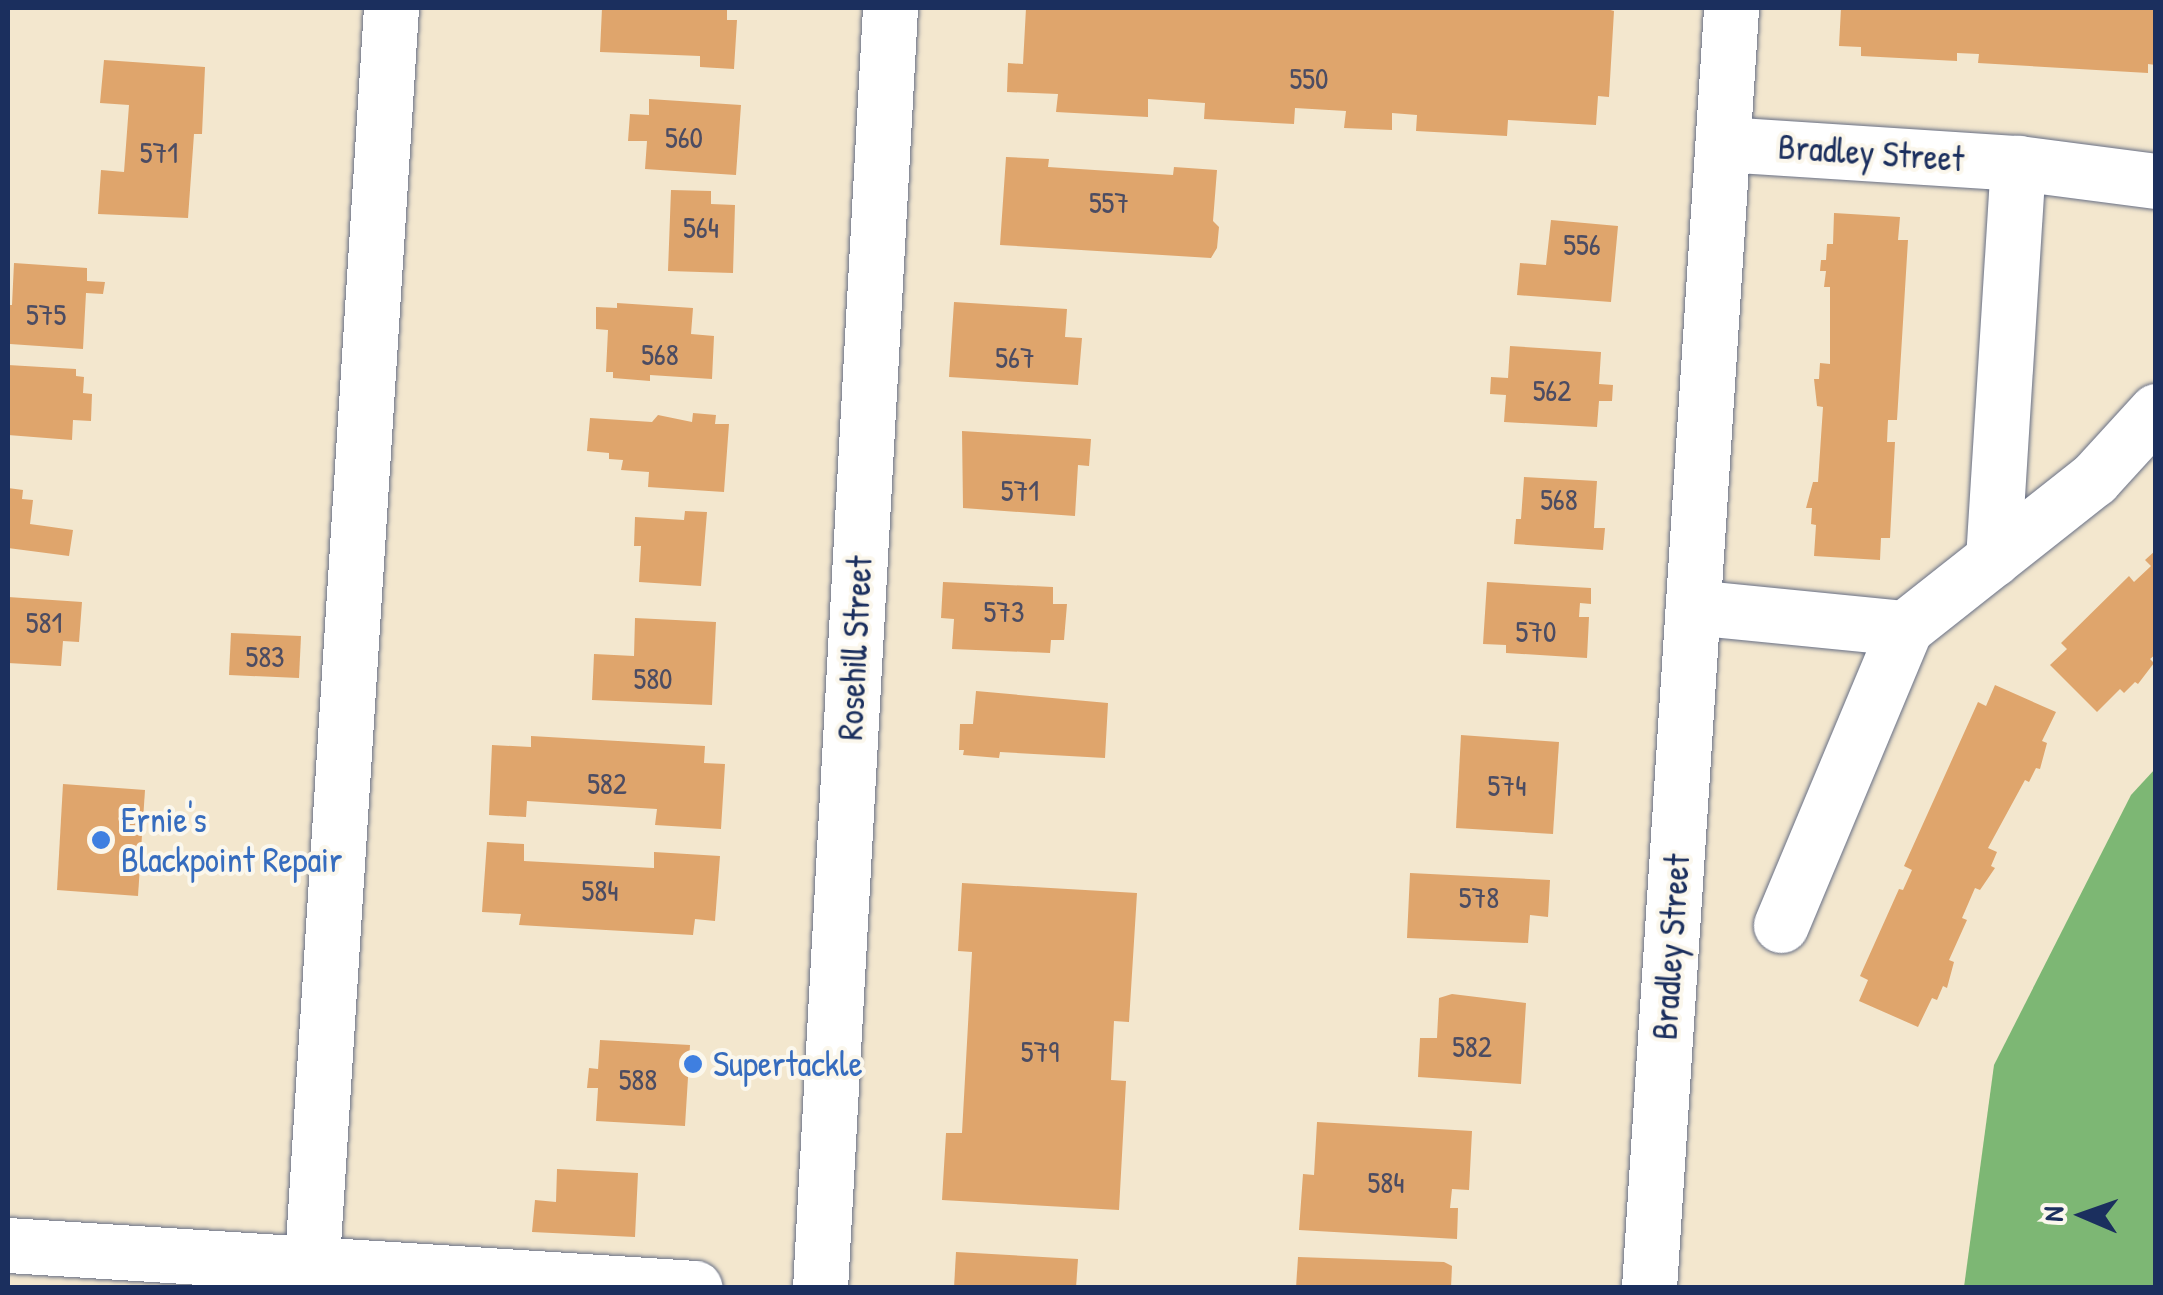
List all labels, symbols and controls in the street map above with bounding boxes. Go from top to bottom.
house number: 550 [1290,60,1328,96]
house number: 560 [665,119,703,155]
street label: Bradley Street [1777,126,1965,180]
house number: 571 [140,134,178,170]
house number: 557 [1089,184,1129,220]
house number: 564 [683,209,719,245]
house number: 556 [1563,226,1601,262]
house number: 575 [26,296,66,332]
house number: 568 [641,336,679,372]
house number: 567 [995,339,1035,375]
house number: 562 [1533,372,1571,408]
house number: 571 [1001,472,1039,508]
house number: 568 [1540,481,1578,517]
street label: Rosehill Street [829,555,881,741]
house number: 573 [984,593,1024,629]
house number: 581 [26,604,62,640]
house number: 570 [1516,613,1556,649]
house number: 583 [245,638,285,674]
house number: 580 [633,660,673,696]
house number: 582 [587,765,627,801]
house number: 574 [1488,767,1526,803]
place label: Ernie's Blackpoint Repair [121,799,343,881]
marker: Ernie's Blackpoint Repair [90,829,112,851]
street label: Bradley Street [1644,853,1698,1041]
house number: 584 [582,872,618,908]
house number: 578 [1459,879,1499,915]
house number: 582 [1452,1028,1492,1064]
house number: 579 [1021,1033,1059,1069]
place label: Supertackle [713,1043,863,1085]
marker: Supertackle [682,1053,704,1075]
house number: 588 [619,1061,657,1097]
house number: 584 [1368,1164,1404,1200]
north arrow [2033,1165,2133,1265]
text: N [2034,1206,2072,1222]

